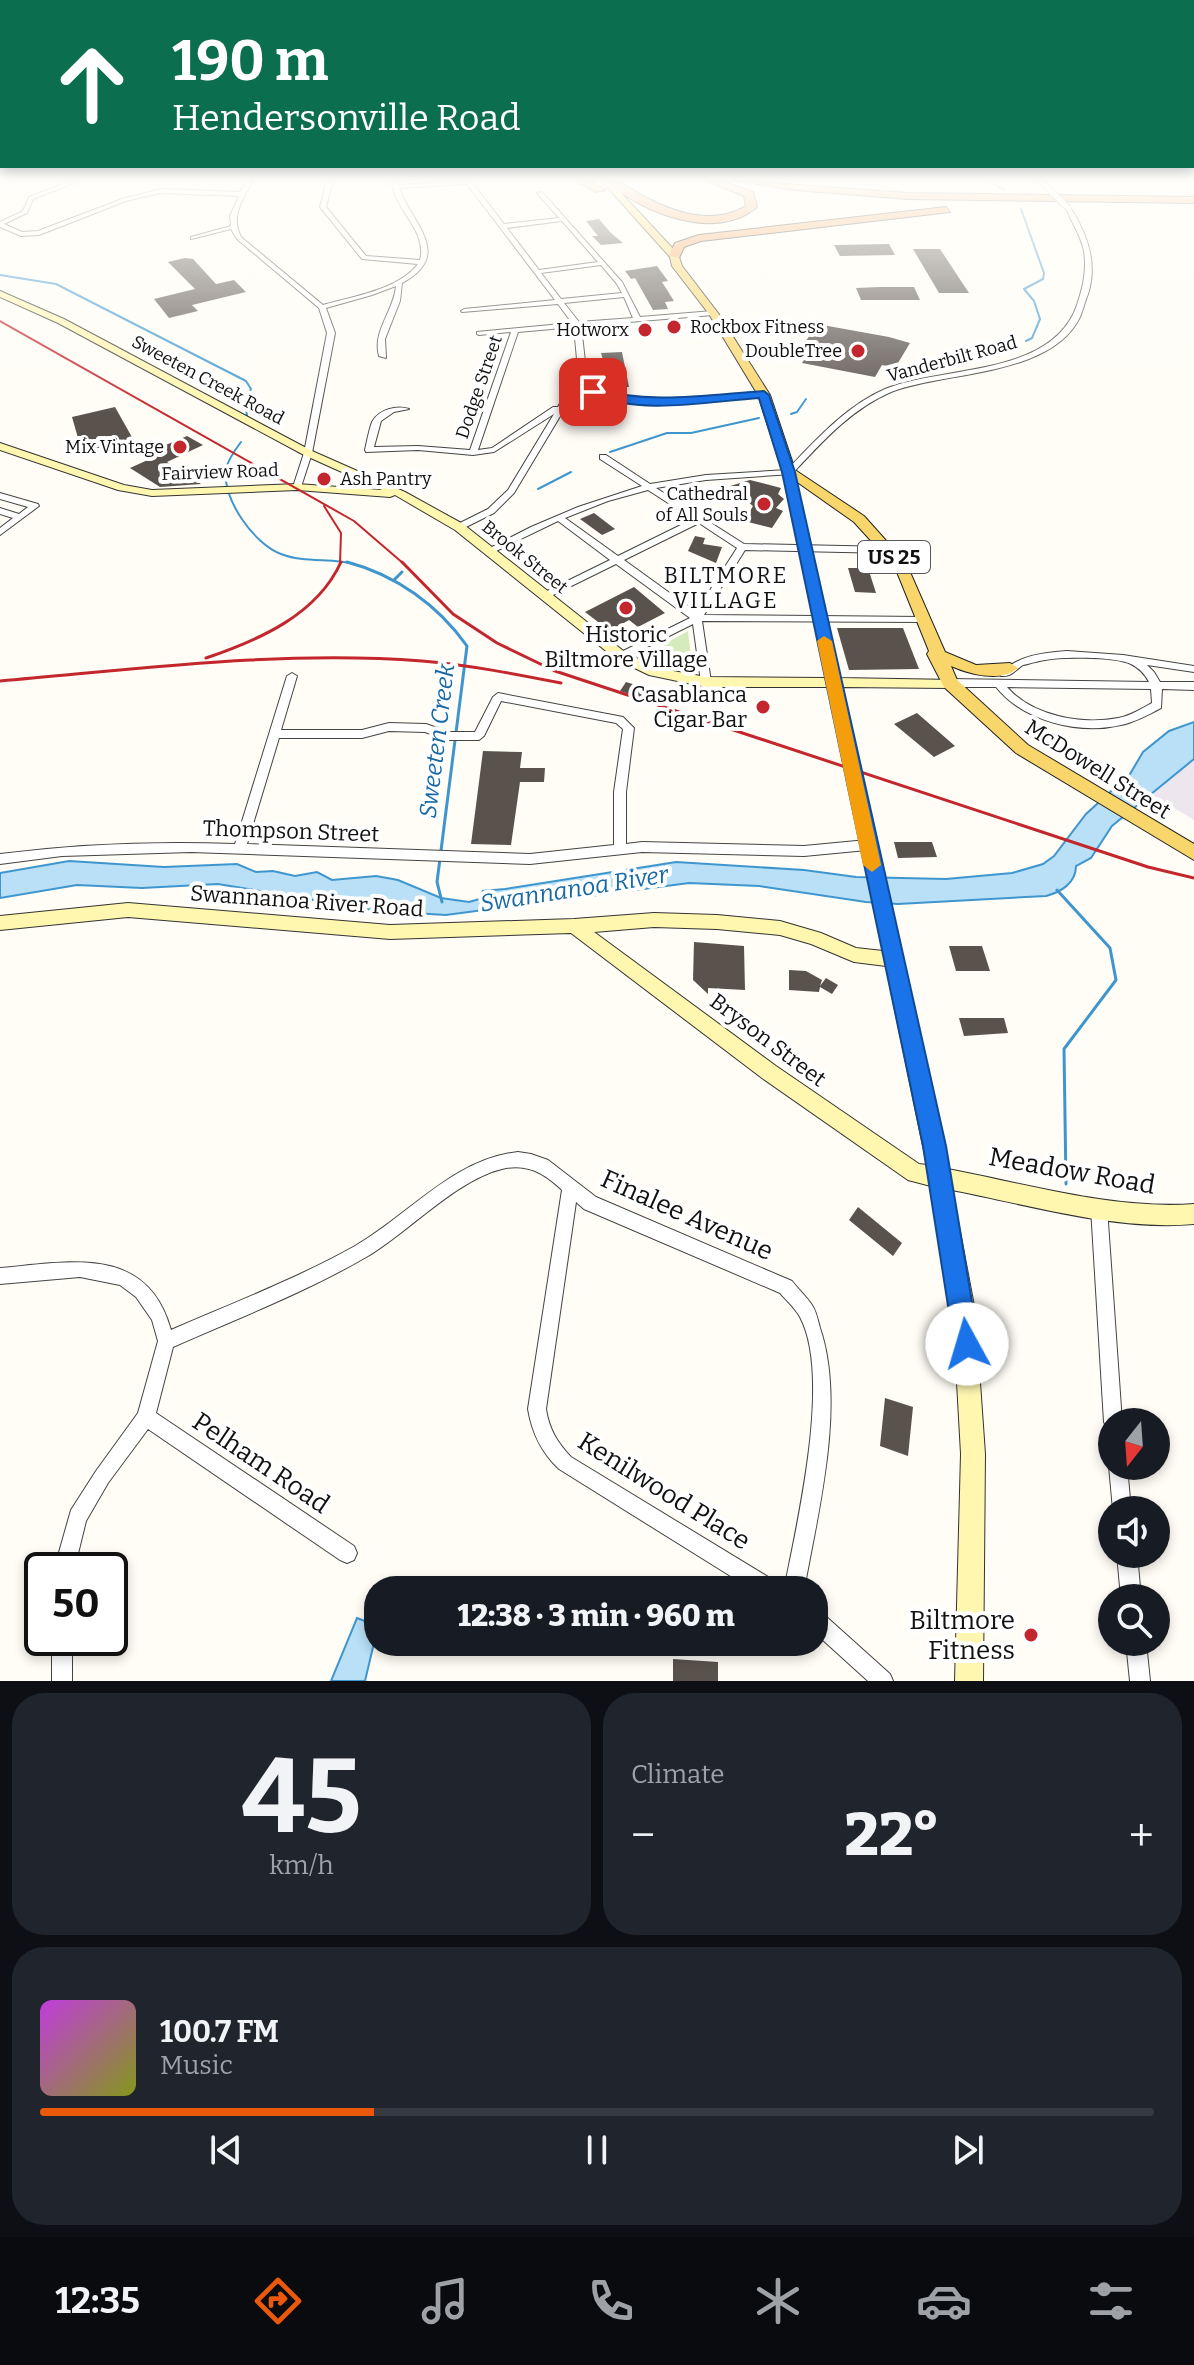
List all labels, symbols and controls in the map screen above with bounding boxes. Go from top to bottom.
text: 190 m [172,28,328,95]
icon: ahead [40,32,144,136]
text: Hendersonville Road [172,96,521,140]
place label: Rockbox Fitness [690,316,824,338]
marker: Rockbox Fitness [665,318,683,336]
place label: Hotworx [556,319,629,341]
marker: Hotworx [636,321,654,339]
street label: Sweeten Creek Road [128,331,288,430]
street label: Vanderbilt Road [885,331,1020,387]
street label: Dodge Street [451,332,507,442]
place label: DoubleTree [745,340,842,362]
marker: DoubleTree [849,342,867,360]
pin [559,358,627,426]
icon: arrive [571,370,615,414]
place label: Mix Vintage [65,436,164,458]
marker: Mix Vintage [171,438,189,456]
street label: Fairview Road [161,459,279,485]
place label: Ash Pantry [340,468,432,490]
marker: Ash Pantry [315,470,333,488]
place label: Cathedral of All Souls [655,483,748,526]
marker: Cathedral of All Souls [755,495,773,513]
street label: Brook Street [478,516,573,599]
road number: US 25 [858,541,930,573]
district label: BILTMORE VILLAGE [664,562,788,614]
marker: Historic Biltmore Village [617,599,635,617]
place label: Historic Biltmore Village [544,621,708,673]
water label: Sweeten Creek [414,661,460,820]
place label: Casablanca Cigar Bar [631,681,747,733]
marker: Casablanca Cigar Bar [754,698,772,716]
street label: McDowell Street [1020,713,1176,825]
street label: Thompson Street [202,814,380,848]
water label: Swannanoa River [478,860,671,918]
street label: Swannanoa River Road [189,879,425,923]
street label: Bryson Street [705,988,831,1092]
street label: Meadow Road [986,1141,1158,1201]
street label: Finalee Avenue [596,1163,778,1267]
position arrow [925,1302,1009,1386]
street label: Pelham Road [187,1406,335,1520]
north arrow [1098,1408,1170,1480]
map controls [1098,1408,1170,1656]
street label: Kenilwood Place [572,1426,756,1556]
button: sound [1098,1496,1170,1568]
speed limit sign: 50 [24,1552,128,1656]
button: search [1098,1584,1170,1656]
text: 12:38 · 3 min · 960 m [458,1598,734,1634]
place label: Biltmore Fitness [909,1605,1015,1666]
marker: Biltmore Fitness [1022,1626,1040,1644]
text: 45 [241,1735,362,1860]
text: Climate [631,1759,725,1790]
text: 22° [845,1799,940,1871]
text: − [631,1809,655,1862]
text: + [1129,1809,1154,1862]
text: km/h [269,1850,334,1881]
text: 100.7 FM [160,2014,279,2050]
text: Music [160,2050,233,2081]
icon: previous [204,2128,248,2172]
icon: pause [575,2128,619,2172]
icon: next [946,2128,990,2172]
icon: directions [250,2273,306,2329]
icon: music [417,2273,473,2329]
icon: phone [583,2273,639,2329]
icon: climate [750,2273,806,2329]
icon: car [916,2273,972,2329]
icon: filters [1083,2273,1139,2329]
text: 12:35 [55,2279,140,2323]

